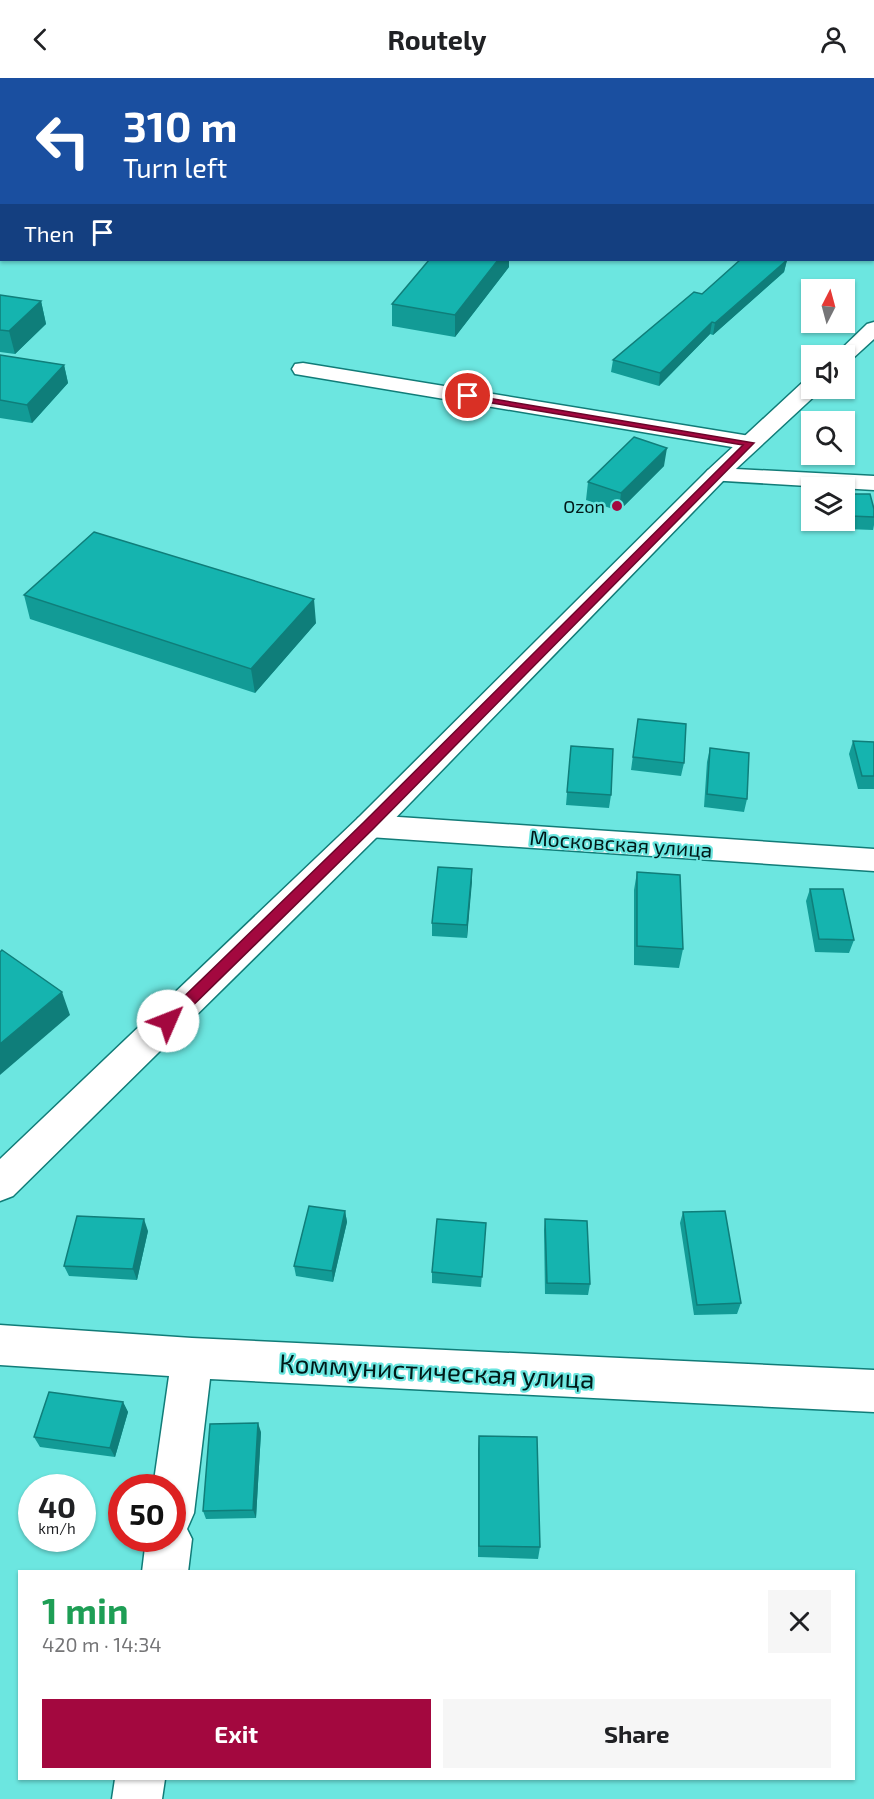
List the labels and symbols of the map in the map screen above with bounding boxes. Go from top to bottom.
north arrow [801,279,855,333]
pin [442,370,493,421]
place label: Ozon [563,495,605,517]
marker: Ozon [610,499,624,513]
street label: Московская улица [529,824,713,863]
position arrow [136,989,200,1053]
street label: Коммунистическая улица [279,1346,595,1395]
speed limit sign: 50 [108,1474,186,1552]

